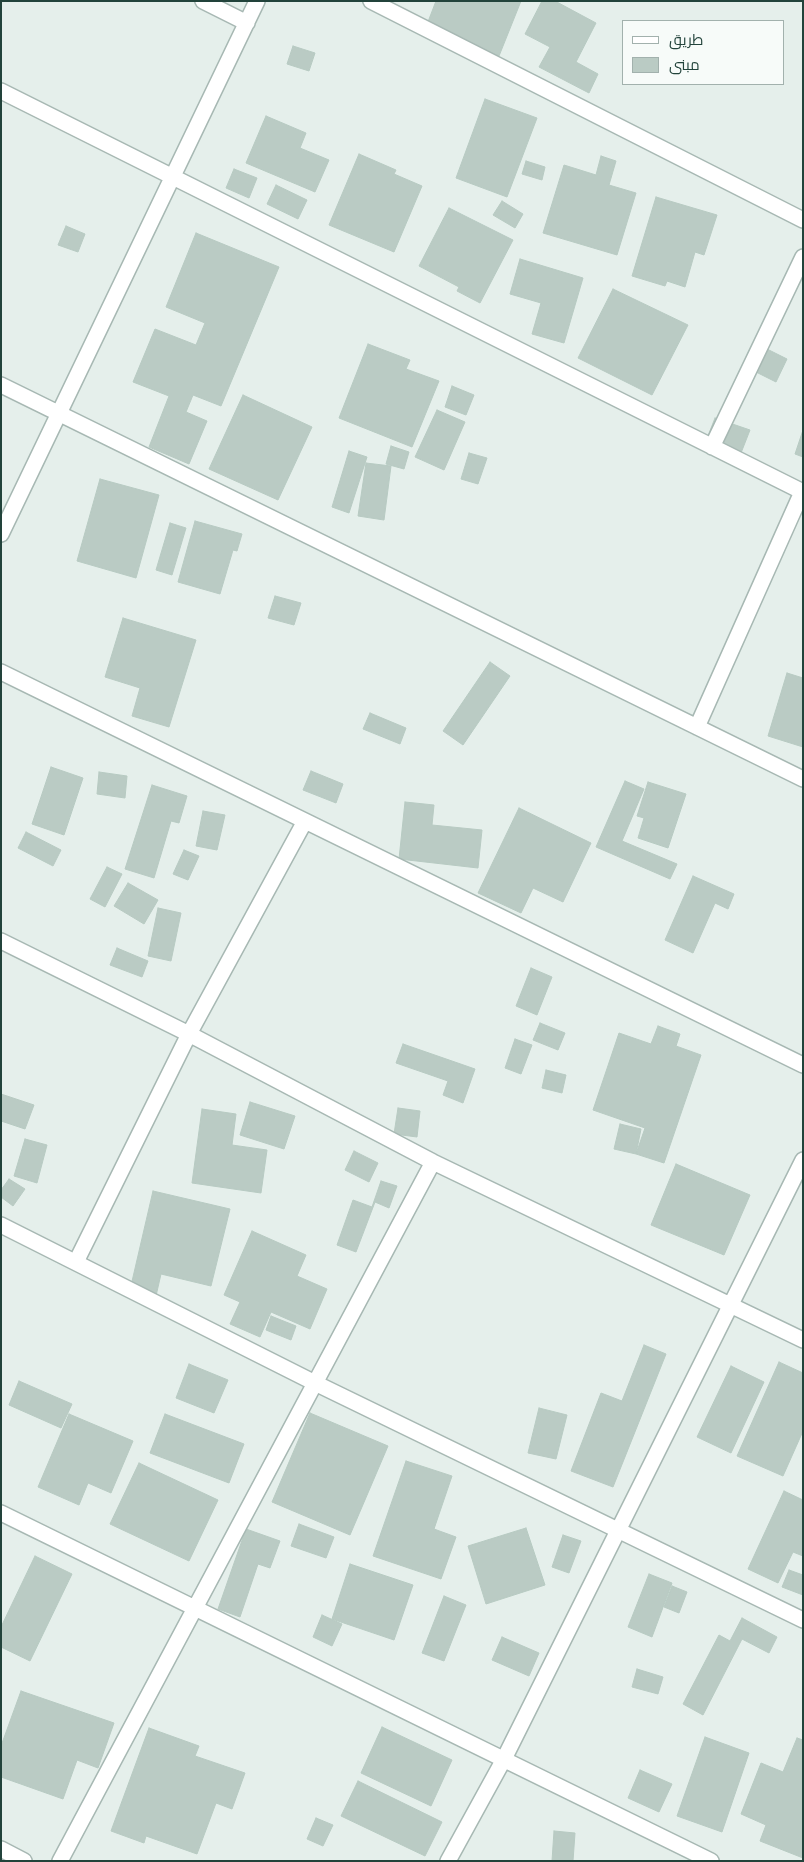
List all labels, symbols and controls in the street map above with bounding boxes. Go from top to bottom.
legend [622,20,784,85]
text: طريق [669,28,703,51]
text: مبنى [669,53,700,76]

